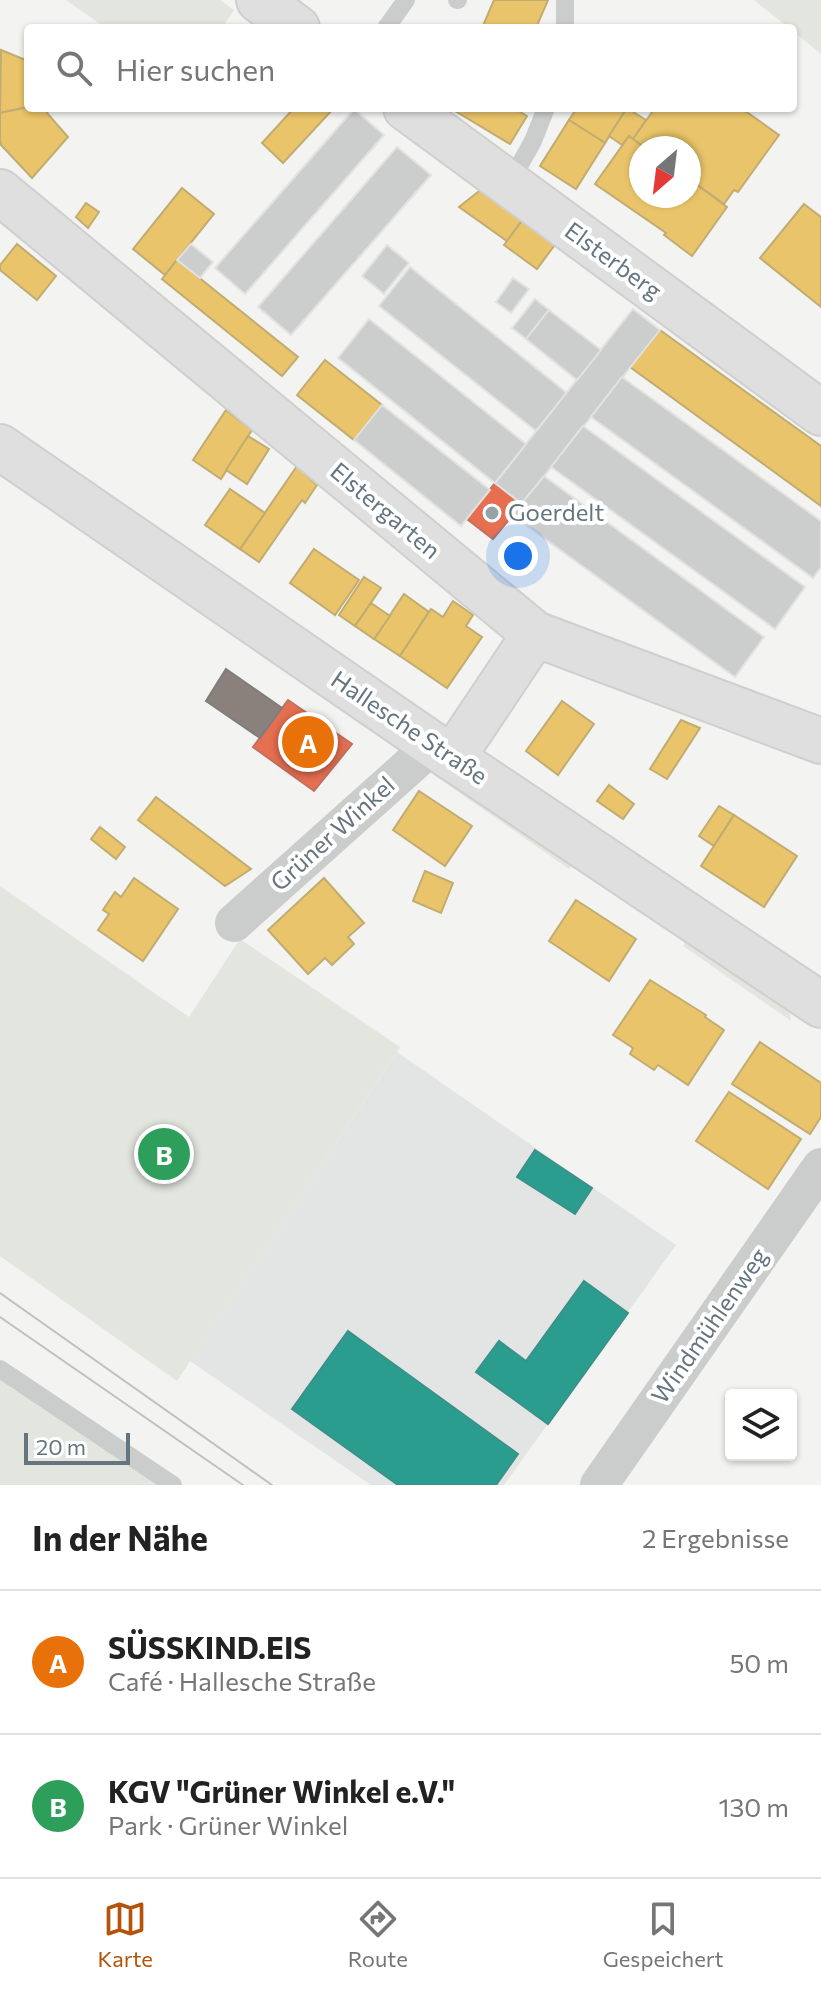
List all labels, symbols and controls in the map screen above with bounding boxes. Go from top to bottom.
search box [24,24,797,112]
icon: search [52,46,96,90]
text: Hier suchen [116,50,275,87]
north arrow [629,136,701,208]
street label: Elsterberg [560,215,668,305]
street label: Elstergarten [325,456,447,564]
place label: Goerdelt [508,497,604,526]
marker: Goerdelt [483,504,501,522]
your location [498,536,538,576]
street label: Hallesche Straße [326,664,493,790]
pin: A [282,712,334,772]
street label: Grüner Winkel [264,770,400,896]
pin: B [138,1124,190,1184]
street label: Windmühlenweg [644,1242,773,1408]
map controls [725,1389,797,1461]
button: layers [725,1389,797,1461]
scale bar [24,1429,130,1465]
text: 20 m [36,1433,86,1460]
text: In der Nähe [32,1516,208,1558]
text: 2 Ergebnisse [642,1522,789,1553]
text: SÜSSKIND.EIS [108,1628,311,1665]
text: A [49,1647,67,1678]
text: 50 m [729,1647,789,1678]
text: Café · Hallesche Straße [108,1665,376,1696]
text: KGV "Grüner Winkel e.V." [108,1772,455,1809]
text: B [49,1791,67,1822]
text: 130 m [718,1791,789,1822]
text: Park · Grüner Winkel [108,1809,348,1840]
tab: Karte [97,1897,153,1972]
tab: Route [348,1897,408,1972]
tab: Gespeichert [603,1897,724,1972]

